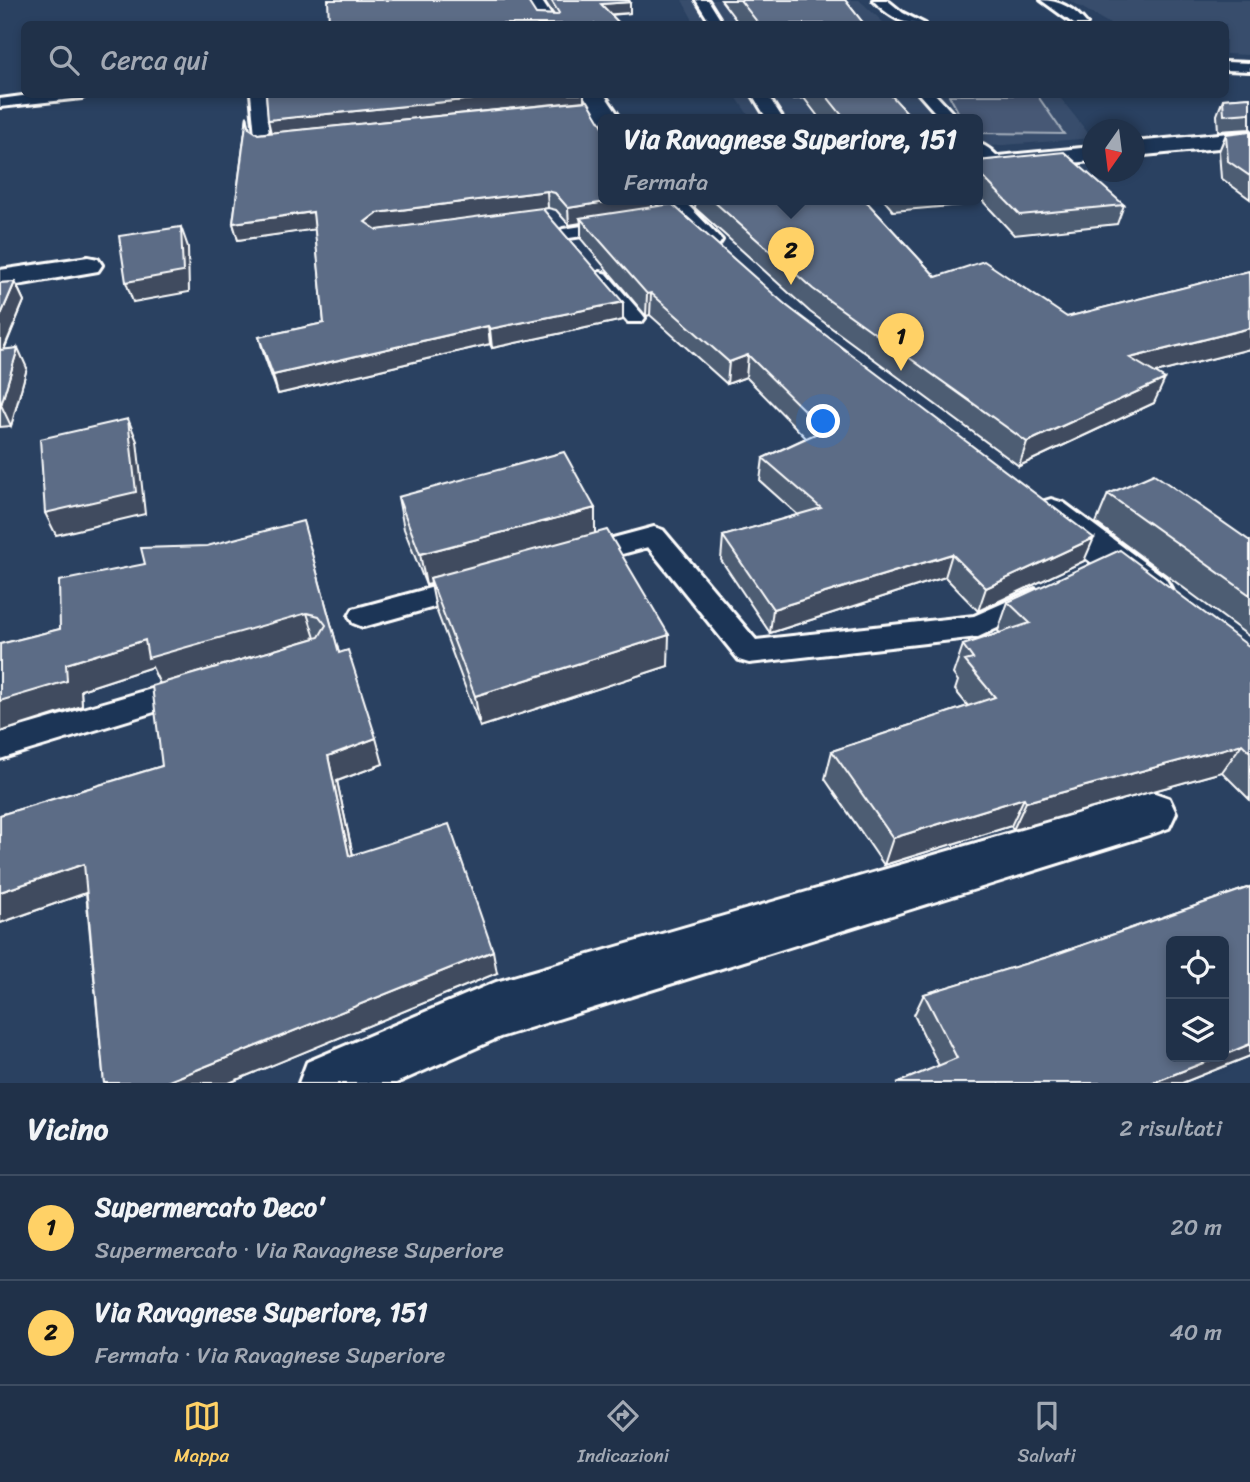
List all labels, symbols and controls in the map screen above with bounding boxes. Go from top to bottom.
search box [21,21,1229,98]
text: Cerca qui [101,37,208,83]
icon: search [45,41,83,79]
popup [598,114,983,205]
text: Via Ravagnese Superiore, 151 [624,116,957,162]
north arrow [1082,119,1145,182]
text: Fermata [624,162,708,203]
pin: 2 [768,227,814,285]
pin: 1 [878,313,924,371]
your location [806,404,840,438]
map controls [1166,936,1229,1062]
button: locate [1166,936,1229,999]
button: layers [1166,999,1229,1062]
text: Vicino [28,1102,108,1156]
text: 2 risultati [1120,1108,1222,1149]
text: Supermercato Deco' [95,1184,327,1230]
text: 1 [46,1207,56,1248]
text: 20 m [1171,1207,1222,1248]
text: Supermercato · Via Ravagnese Superiore [95,1230,504,1271]
text: Via Ravagnese Superiore, 151 [95,1289,428,1335]
text: 2 [44,1312,58,1353]
text: 40 m [1169,1312,1222,1353]
text: Fermata · Via Ravagnese Superiore [95,1335,445,1376]
tab: Mappa [174,1397,229,1472]
tab: Indicazioni [578,1397,669,1472]
tab: Salvati [1018,1397,1076,1472]

